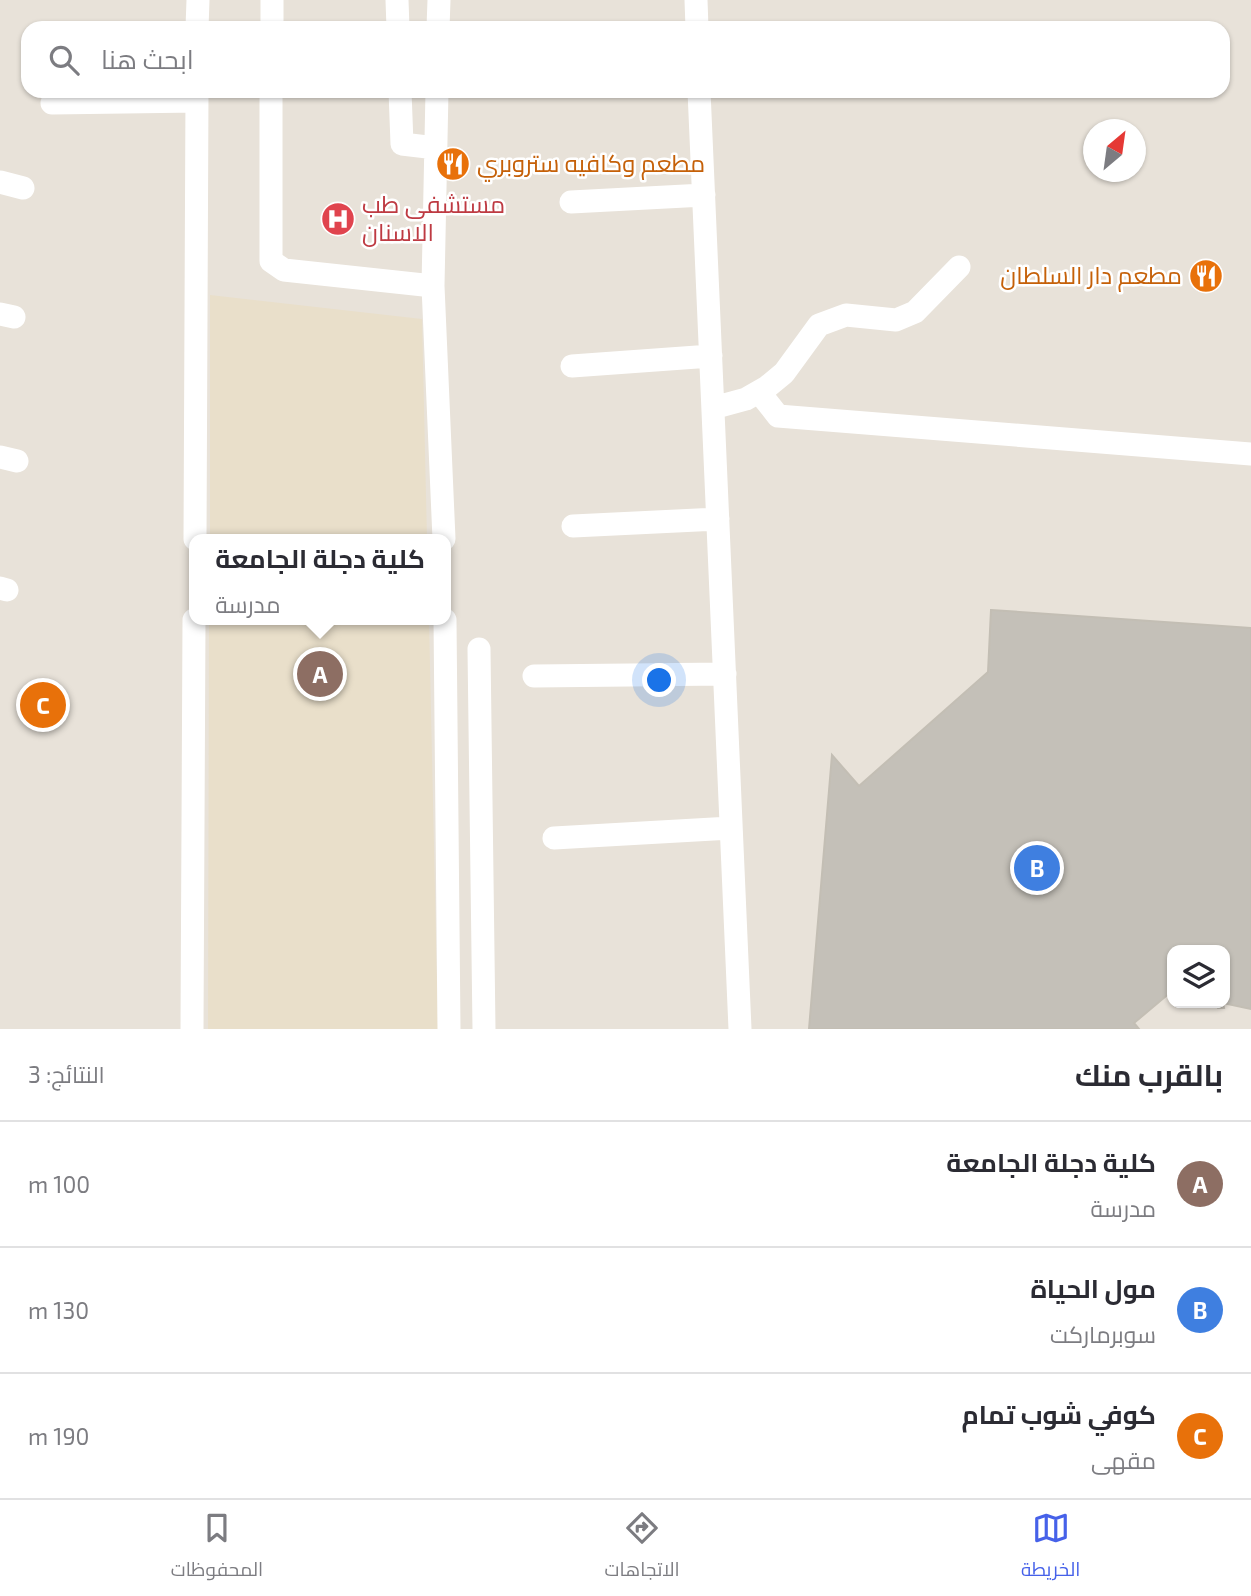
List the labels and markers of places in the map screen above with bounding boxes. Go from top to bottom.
restaurant icon: مطعم وكافيه ستروبري [434,145,472,183]
place label: مطعم وكافيه ستروبري [477,148,705,182]
place label: مستشفى طب الاسنان [362,189,505,247]
hospital icon: مستشفى طب الاسنان [319,200,357,238]
restaurant icon: مطعم دار السلطان [1187,257,1225,295]
place label: مطعم دار السلطان [1000,260,1182,292]
pin: A [297,648,343,700]
pin: C [20,679,66,731]
pin: B [1014,842,1060,894]

